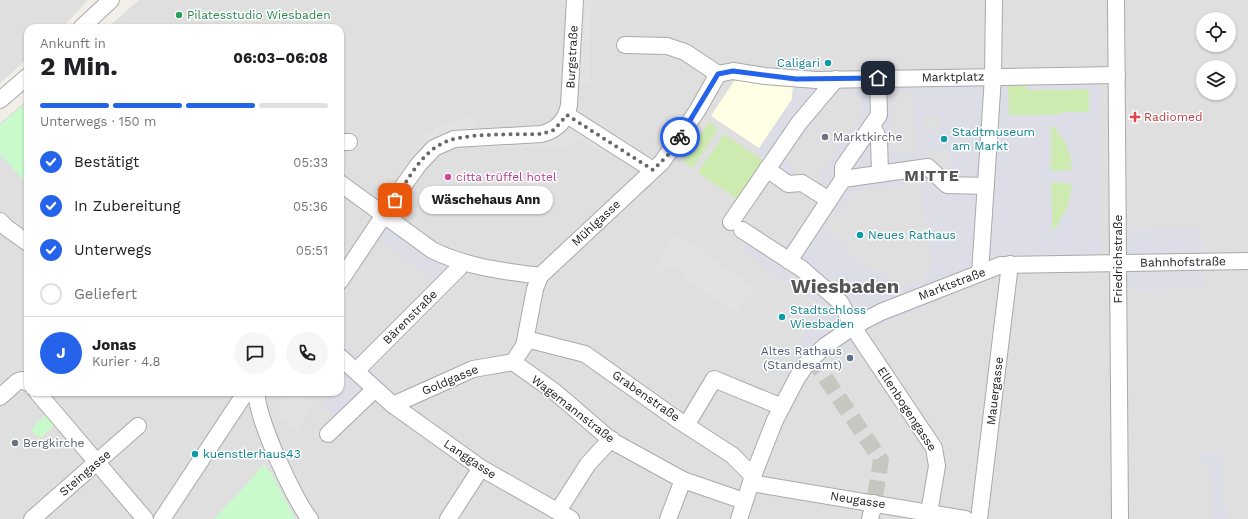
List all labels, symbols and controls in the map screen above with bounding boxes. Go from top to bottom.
place label: Pilatesstudio Wiesbaden [187,8,331,22]
marker: Pilatesstudio Wiesbaden [174,10,184,20]
map controls [1196,12,1236,100]
button: locate [1196,12,1236,52]
street label: Burgstraße [563,25,581,89]
text: Ankunft in [40,36,106,51]
text: 06:03–06:08 [233,49,328,67]
text: 2 Min. [40,51,118,81]
place label: Caligari [777,56,820,70]
marker: Caligari [823,58,833,68]
button: layers [1196,60,1236,100]
pin [861,61,895,95]
icon: home [867,67,889,89]
street label: Marktplatz [921,69,985,85]
place label: Radiomed [1144,110,1203,124]
marker: Radiomed [1129,111,1141,123]
text: Unterwegs · 150 m [40,114,156,129]
courier [660,117,700,157]
place label: Stadtmuseum am Markt [952,125,1035,153]
icon: bike [669,126,691,148]
place label: Marktkirche [833,130,903,144]
marker: Marktkirche [820,132,830,142]
marker: Stadtmuseum am Markt [939,134,949,144]
icon: check [40,151,62,173]
text: Bestätigt [74,153,139,171]
text: 05:33 [293,155,328,170]
district label: MITTE [904,166,960,185]
place label: citta trüffel hotel [456,170,557,184]
marker: citta trüffel hotel [443,172,453,182]
pin [378,183,412,217]
callout: Wäschehaus Ann [419,186,553,214]
icon: bag [384,189,406,211]
text: Wäschehaus Ann [432,192,540,207]
icon: check [40,195,62,217]
text: In Zubereitung [74,197,181,215]
street label: Mühlgasse [569,197,623,249]
text: 05:36 [293,199,328,214]
street label: Friedrichstraße [1111,215,1125,303]
place label: Neues Rathaus [868,228,956,242]
marker: Neues Rathaus [855,230,865,240]
icon: check [40,239,62,261]
text: Unterwegs [74,241,152,259]
text: 05:51 [296,243,328,258]
street label: Bahnhofstraße [1140,254,1226,270]
street label: Marktstraße [916,265,988,303]
district label: Wiesbaden [791,274,899,298]
text: Geliefert [74,285,137,303]
street label: Bärenstraße [380,287,440,347]
place label: Stadtschloss Wiesbaden [790,303,866,331]
marker: Stadtschloss Wiesbaden [777,312,787,322]
button: chat [234,332,276,374]
button: phone [286,332,328,374]
text: Jonas [92,336,136,354]
text: J [56,344,66,362]
place label: Altes Rathaus (Standesamt) [761,344,842,372]
marker: Altes Rathaus (Standesamt) [845,353,855,363]
text: Kurier · 4.8 [92,354,161,369]
street label: Mauergasse [984,356,1006,426]
street label: Goldgasse [420,362,480,398]
street label: Ellenbogengasse [875,364,939,454]
street label: Grabenstraße [610,368,683,425]
street label: Wagemannstraße [529,372,617,446]
place label: Bergkirche [23,436,85,450]
street label: Langgasse [441,436,499,482]
marker: Bergkirche [10,438,20,448]
street label: Steingasse [57,447,113,499]
place label: kuenstlerhaus43 [203,447,301,461]
marker: kuenstlerhaus43 [190,449,200,459]
street label: Neugasse [829,489,887,511]

